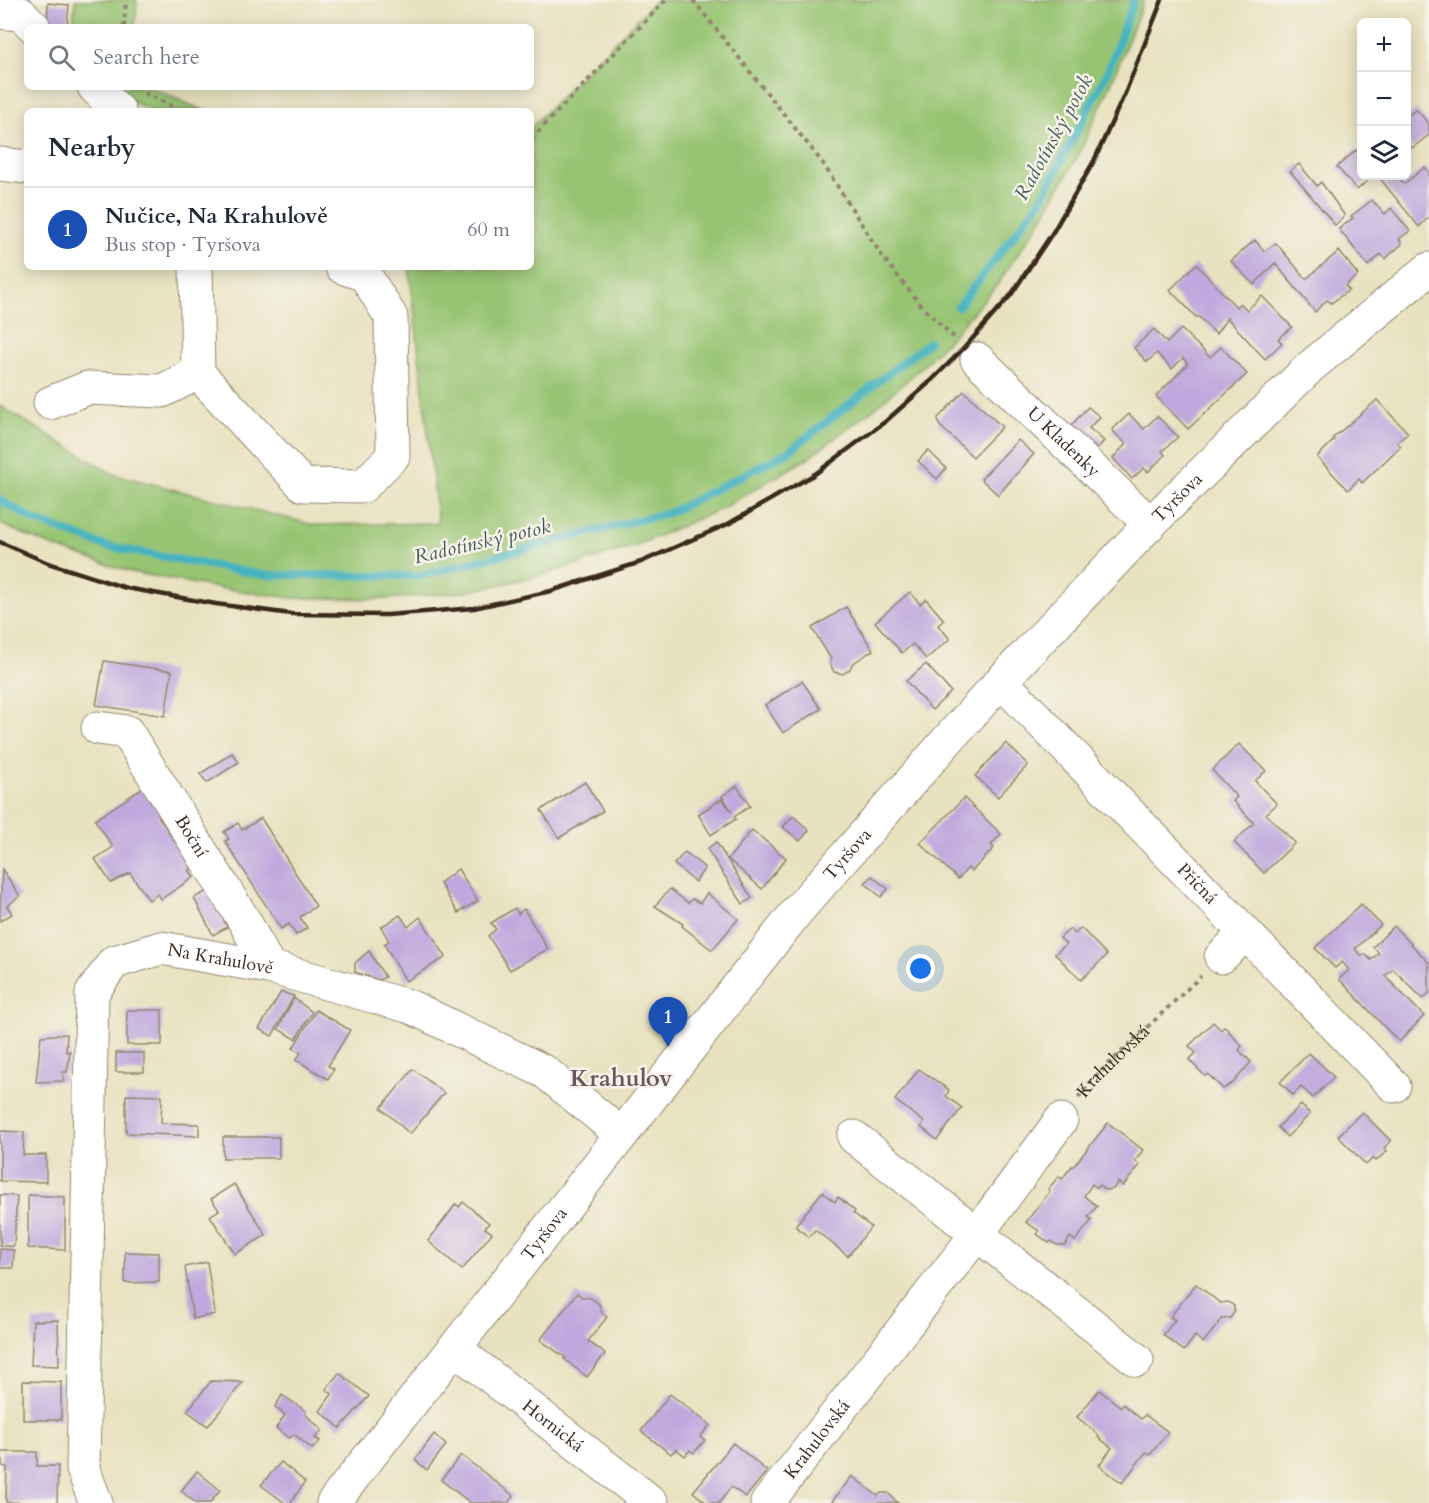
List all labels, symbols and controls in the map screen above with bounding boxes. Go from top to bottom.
map controls [1357,18,1411,180]
button: + [1357,18,1411,72]
search box [24,24,534,90]
icon: search [45,41,78,74]
text: Search here [93,42,200,72]
water label: Radotínský potok [1008,70,1099,205]
button: − [1357,72,1411,126]
button: layers [1357,126,1411,180]
text: Nearby [48,130,136,165]
text: Nučice, Na Krahulově [105,201,328,231]
text: 1 [62,216,73,243]
text: 60 m [467,216,510,243]
text: Bus stop · Tyršova [105,231,261,258]
street label: U Kladenky [1021,401,1106,483]
street label: Tyršova [1147,467,1208,528]
water label: Radotínský potok [411,513,553,570]
street label: Boční [169,811,214,862]
street label: Tyršova [818,823,878,886]
street label: Příčná [1171,858,1223,910]
street label: Na Krahulově [166,937,276,981]
your location [906,954,935,983]
pin: 1 [648,998,688,1047]
street label: Krahulovská [1071,1019,1156,1103]
district label: Krahulov [570,1062,673,1095]
street label: Tyršova [515,1202,574,1266]
street label: Hornická [517,1394,589,1458]
street label: Krahulovská [778,1394,856,1484]

